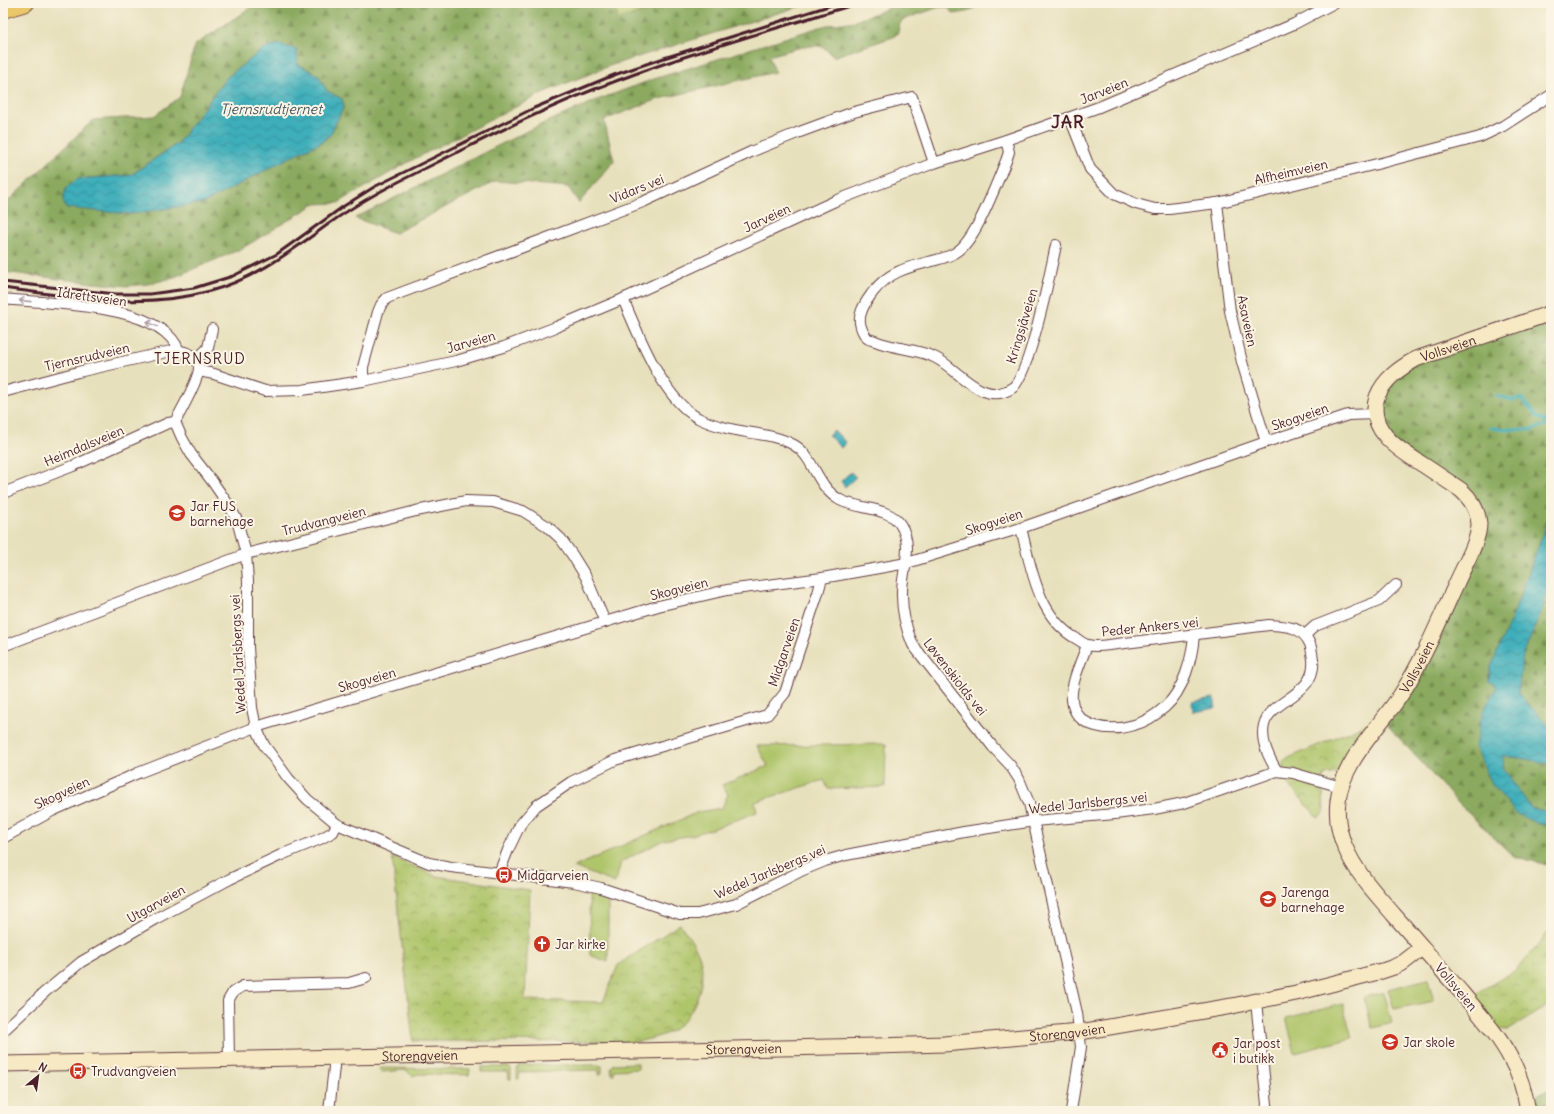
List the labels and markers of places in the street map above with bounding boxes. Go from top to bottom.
place label: Jar FUS barnehage [190,498,254,530]
school or university icon: Jar FUS barnehage [167,503,187,523]
bus stop icon: Midgarveien [494,865,514,885]
place label: Midgarveien [517,867,589,884]
place label: Jarenga barnehage [1281,884,1345,916]
school or university icon: Jarenga barnehage [1258,889,1278,909]
church icon: Jar kirke [532,934,552,954]
place label: Jar kirke [555,936,606,953]
school or university icon: Jar skole [1380,1032,1400,1052]
place label: Jar skole [1403,1034,1455,1051]
place label: Jar post i butikk [1233,1035,1281,1067]
public building icon: Jar post i butikk [1210,1040,1230,1060]
bus stop icon: Trudvangveien [68,1061,88,1081]
place label: Trudvangveien [91,1063,177,1080]

